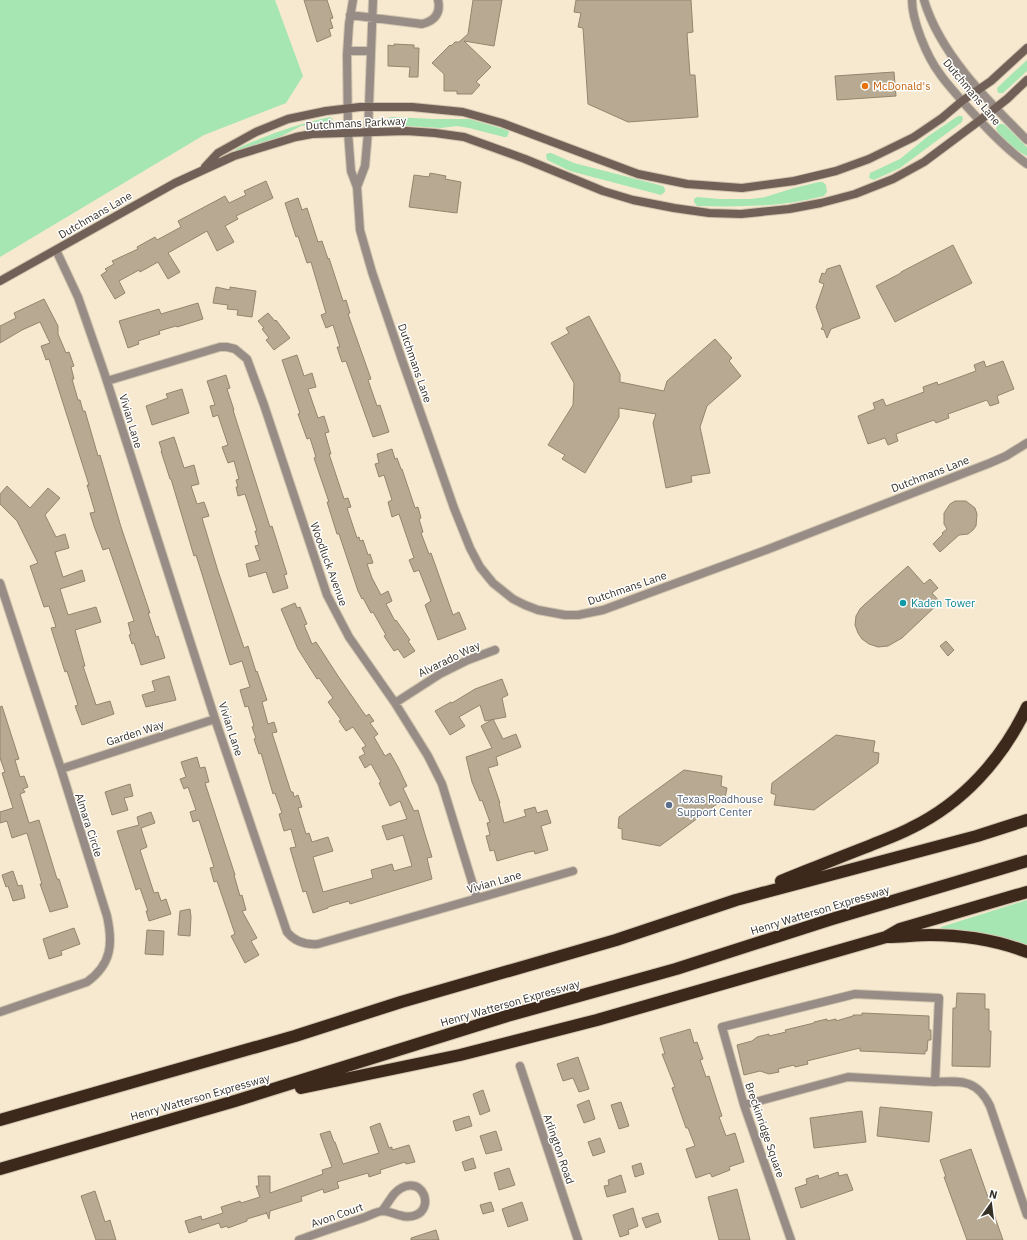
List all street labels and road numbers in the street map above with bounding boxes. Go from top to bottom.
street label: Dutchmans Lane [940,56,1004,128]
street label: Dutchmans Parkway [305,113,407,133]
street label: Dutchmans Lane [56,188,134,242]
street label: Dutchmans Lane [395,322,435,404]
street label: Vivian Lane [116,392,146,450]
street label: Dutchmans Lane [889,453,971,495]
street label: Woodluck Avenue [307,520,351,608]
street label: Dutchmans Lane [586,568,668,608]
street label: Alvarado Way [416,638,483,680]
street label: Vivian Lane [216,700,246,758]
street label: Garden Way [104,717,166,749]
street label: Almara Circle [72,791,106,859]
street label: Vivian Lane [465,868,523,896]
street label: Henry Watterson Expressway [749,882,892,938]
street label: Henry Watterson Expressway [439,976,582,1030]
street label: Henry Watterson Expressway [129,1070,272,1124]
street label: Breckinridge Square [742,1080,788,1180]
street label: Arlington Road [540,1112,578,1186]
street label: Avon Court [309,1199,365,1230]

